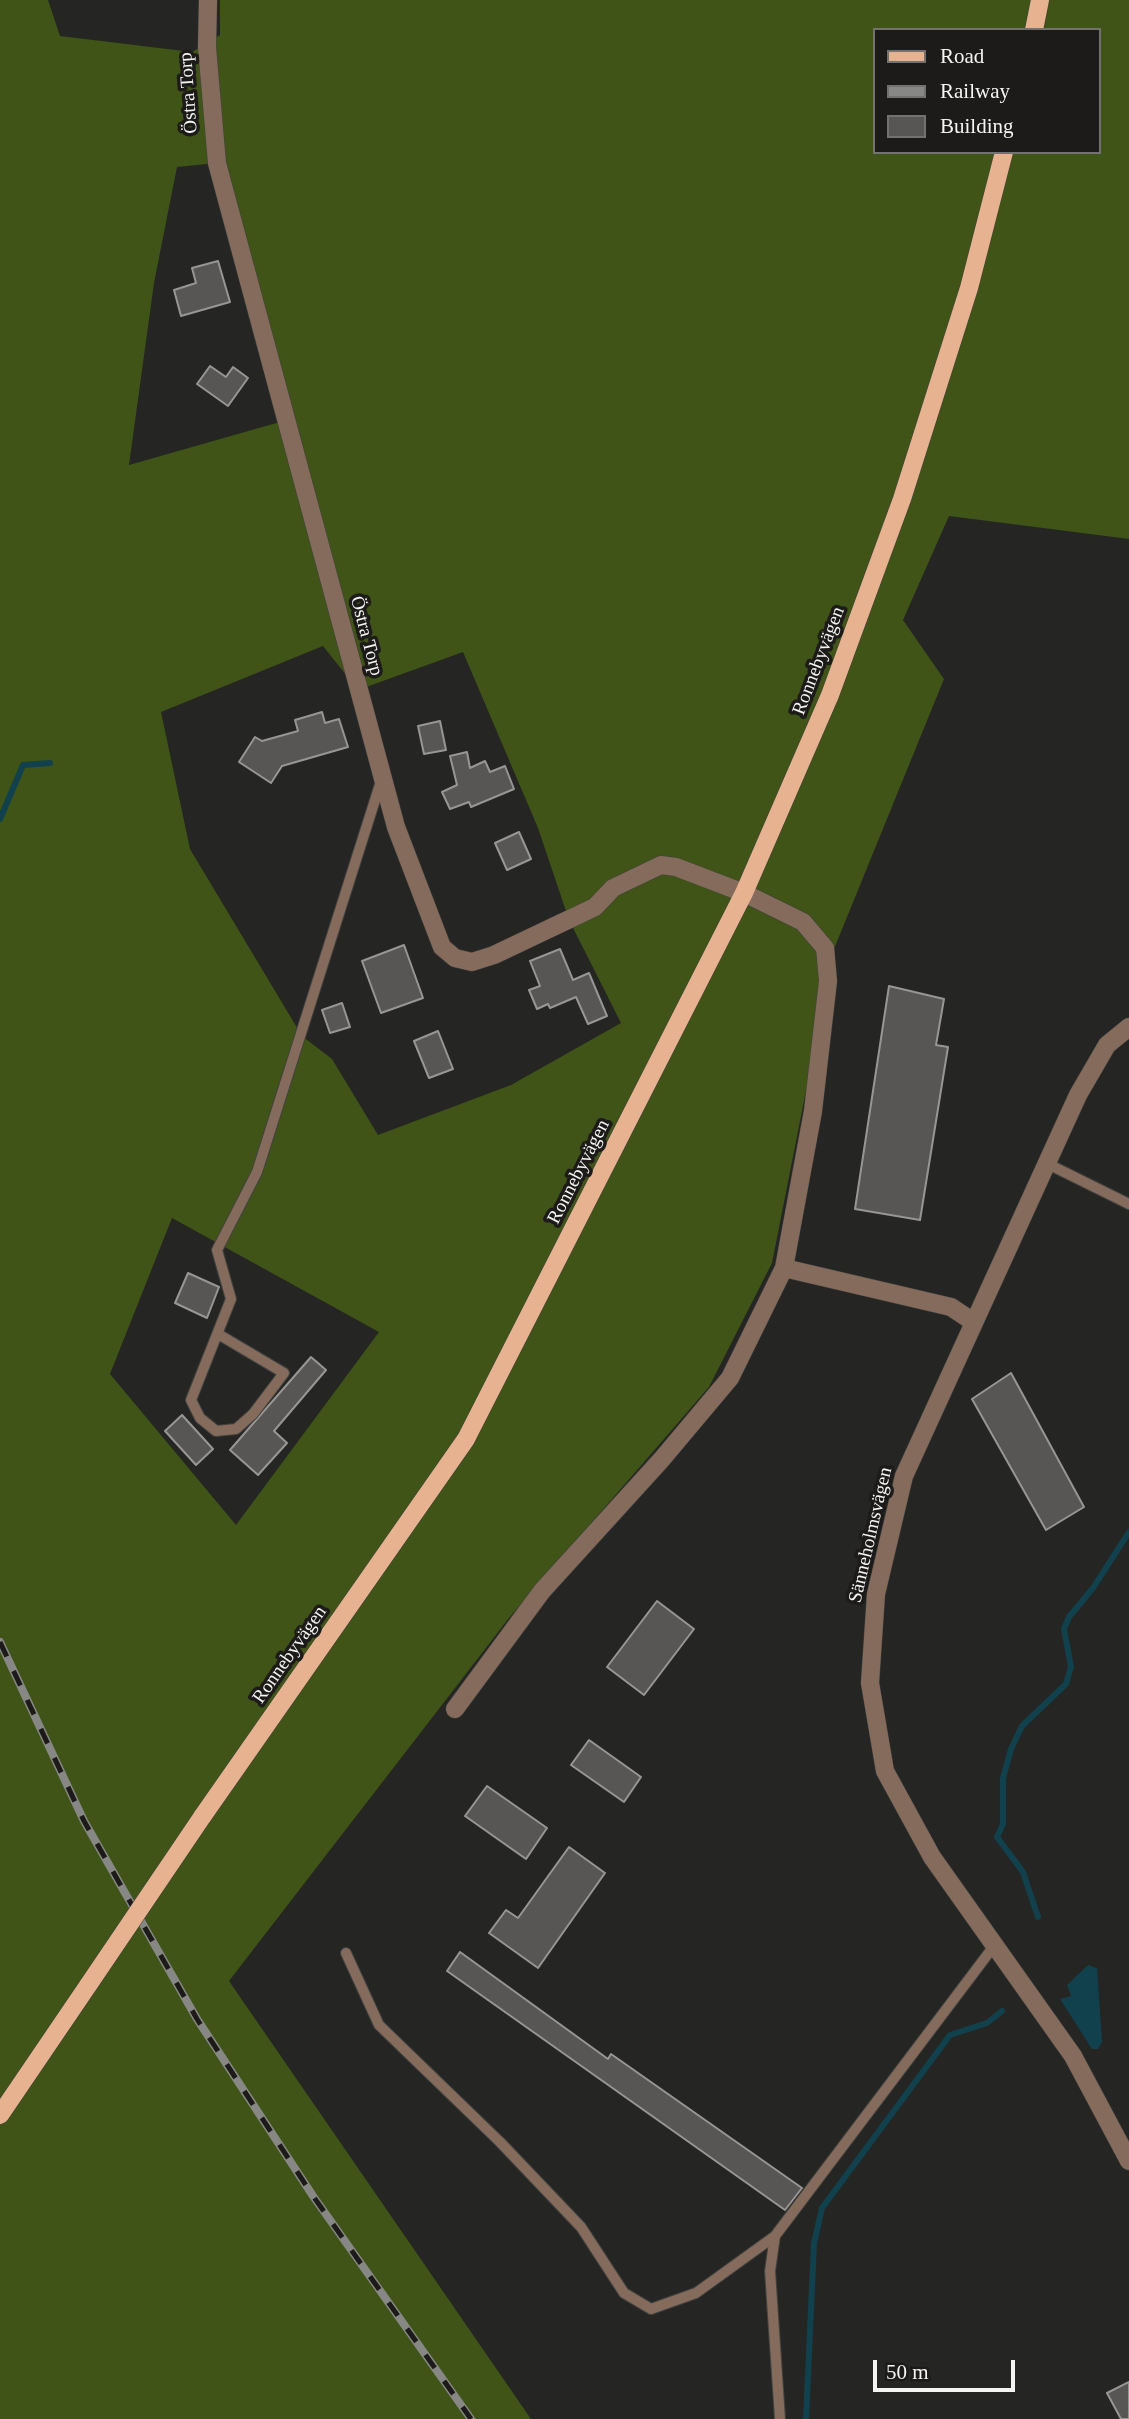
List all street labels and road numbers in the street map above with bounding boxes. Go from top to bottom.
street label: Östra Torp [175,52,203,134]
street label: Östra Torp [344,594,388,678]
street label: Ronnebyvägen [788,604,850,718]
street label: Ronnebyvägen [543,1116,615,1228]
street label: Sänneholmsvägen [844,1465,898,1605]
street label: Ronnebyvägen [248,1602,332,1708]

